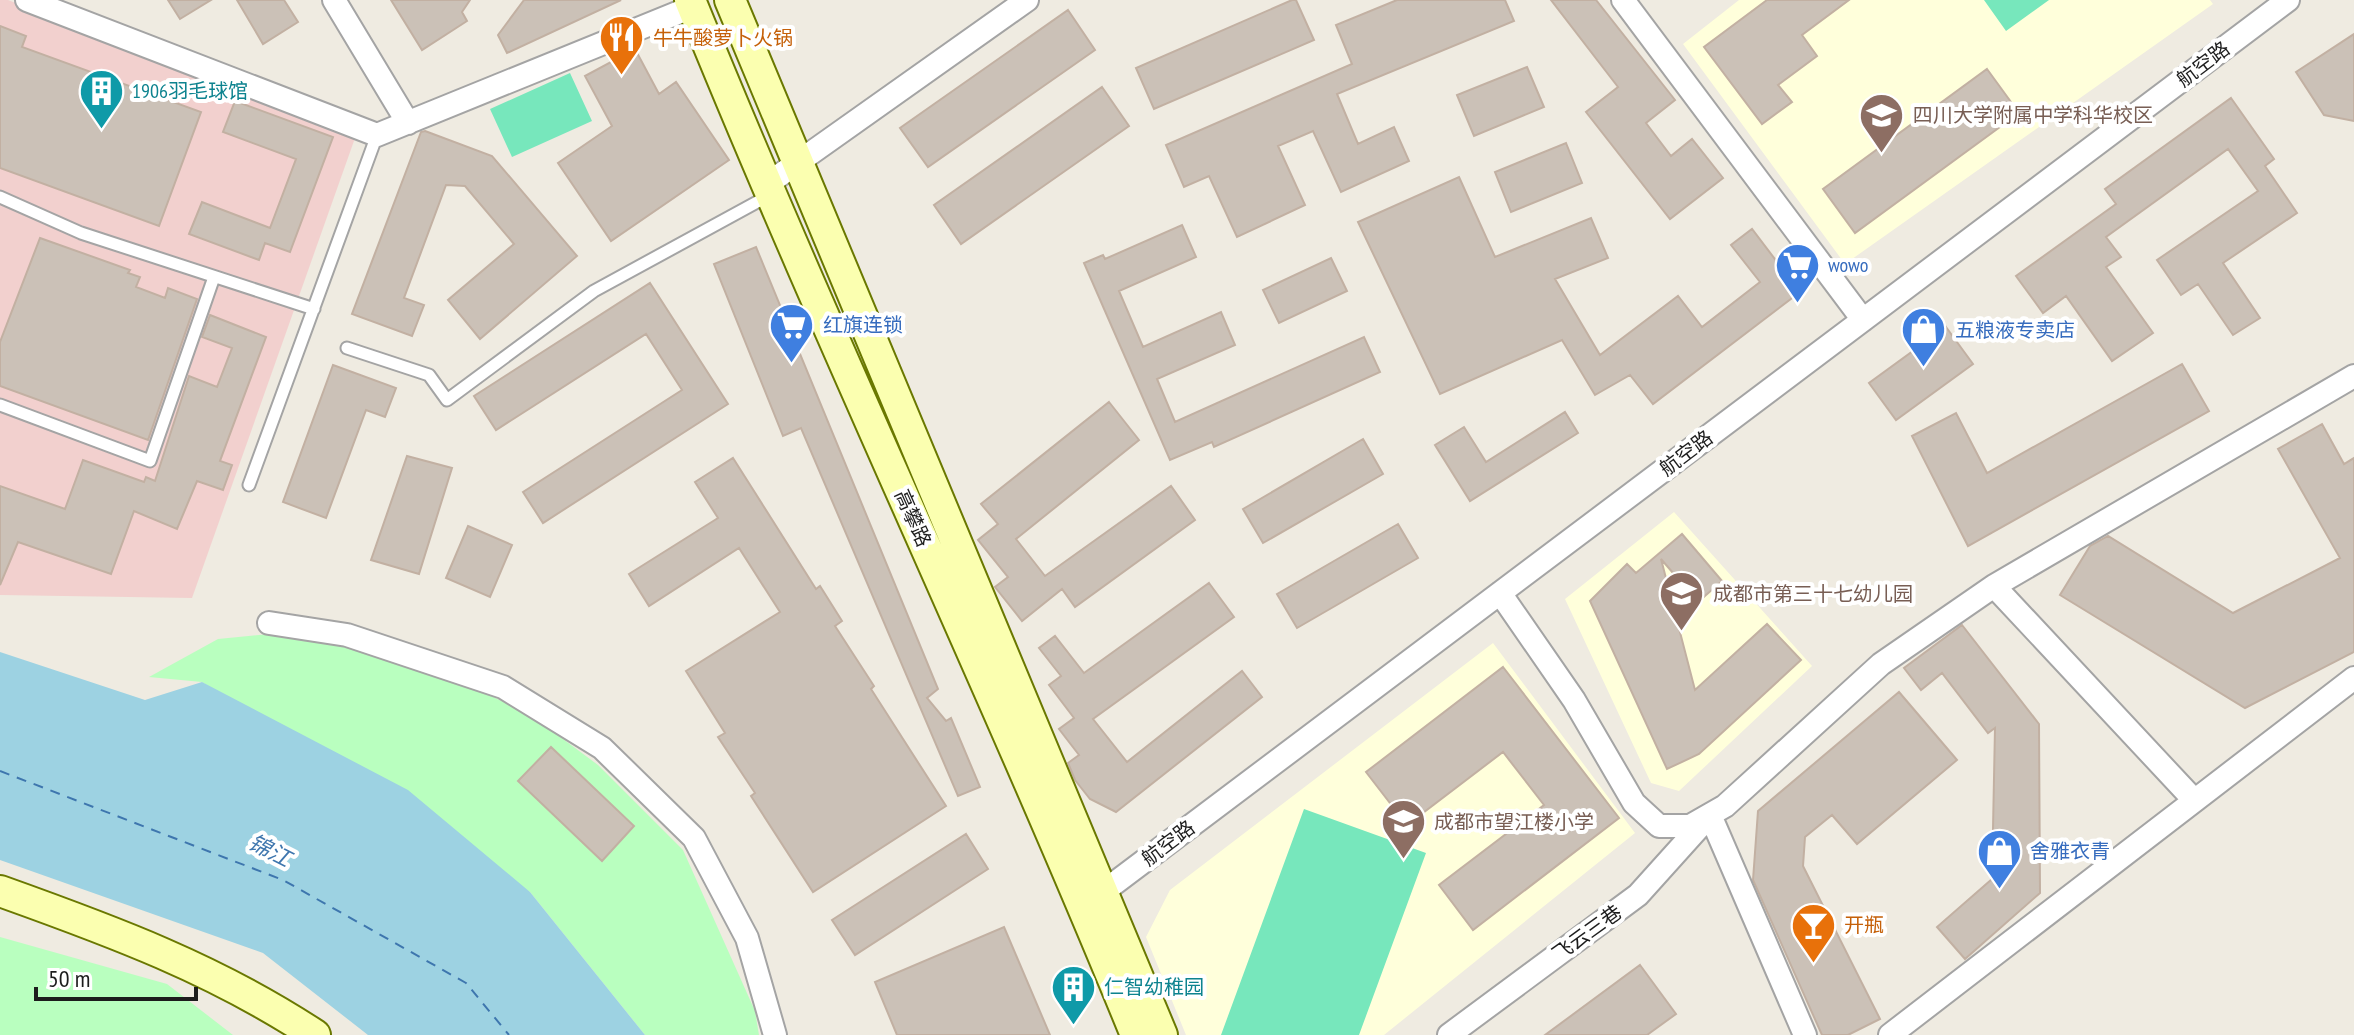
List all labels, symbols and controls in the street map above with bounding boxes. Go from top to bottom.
restaurant icon: 牛牛酸萝卜火锅 [598,14,646,77]
place label: 牛牛酸萝卜火锅 [653,25,793,51]
street label: 航空路 [2171,36,2235,92]
building icon: 1906羽毛球馆 [77,67,125,130]
place label: 1906羽毛球馆 [132,78,248,104]
school or university icon: 四川大学附属中学科华校区 [1858,91,1906,154]
place label: 四川大学附属中学科华校区 [1913,102,2153,128]
supermarket icon: wowo [1773,241,1821,304]
place label: wowo [1828,252,1868,278]
supermarket icon: 红旗连锁 [768,301,816,364]
shop icon: 五粮液专卖店 [1900,306,1948,369]
place label: 红旗连锁 [823,312,903,338]
place label: 五粮液专卖店 [1955,317,2075,343]
street label: 航空路 [1654,425,1718,481]
street label: 高攀路 [889,485,937,551]
school or university icon: 成都市第三十七幼儿园 [1658,570,1706,633]
place label: 成都市第三十七幼儿园 [1713,581,1913,607]
school or university icon: 成都市望江楼小学 [1379,798,1427,861]
place label: 成都市望江楼小学 [1434,809,1594,835]
street label: 航空路 [1136,815,1200,871]
shop icon: 舍雅衣青 [1975,827,2023,890]
water label: 锦江 [244,828,298,873]
place label: 舍雅衣青 [2030,838,2110,864]
street label: 飞云三巷 [1547,899,1627,967]
bar icon: 开瓶 [1789,901,1837,964]
place label: 开瓶 [1844,912,1884,938]
scale bar [36,951,196,1001]
text: 50 m [48,963,90,994]
building icon: 仁智幼稚园 [1049,963,1097,1026]
place label: 仁智幼稚园 [1104,974,1204,1000]

